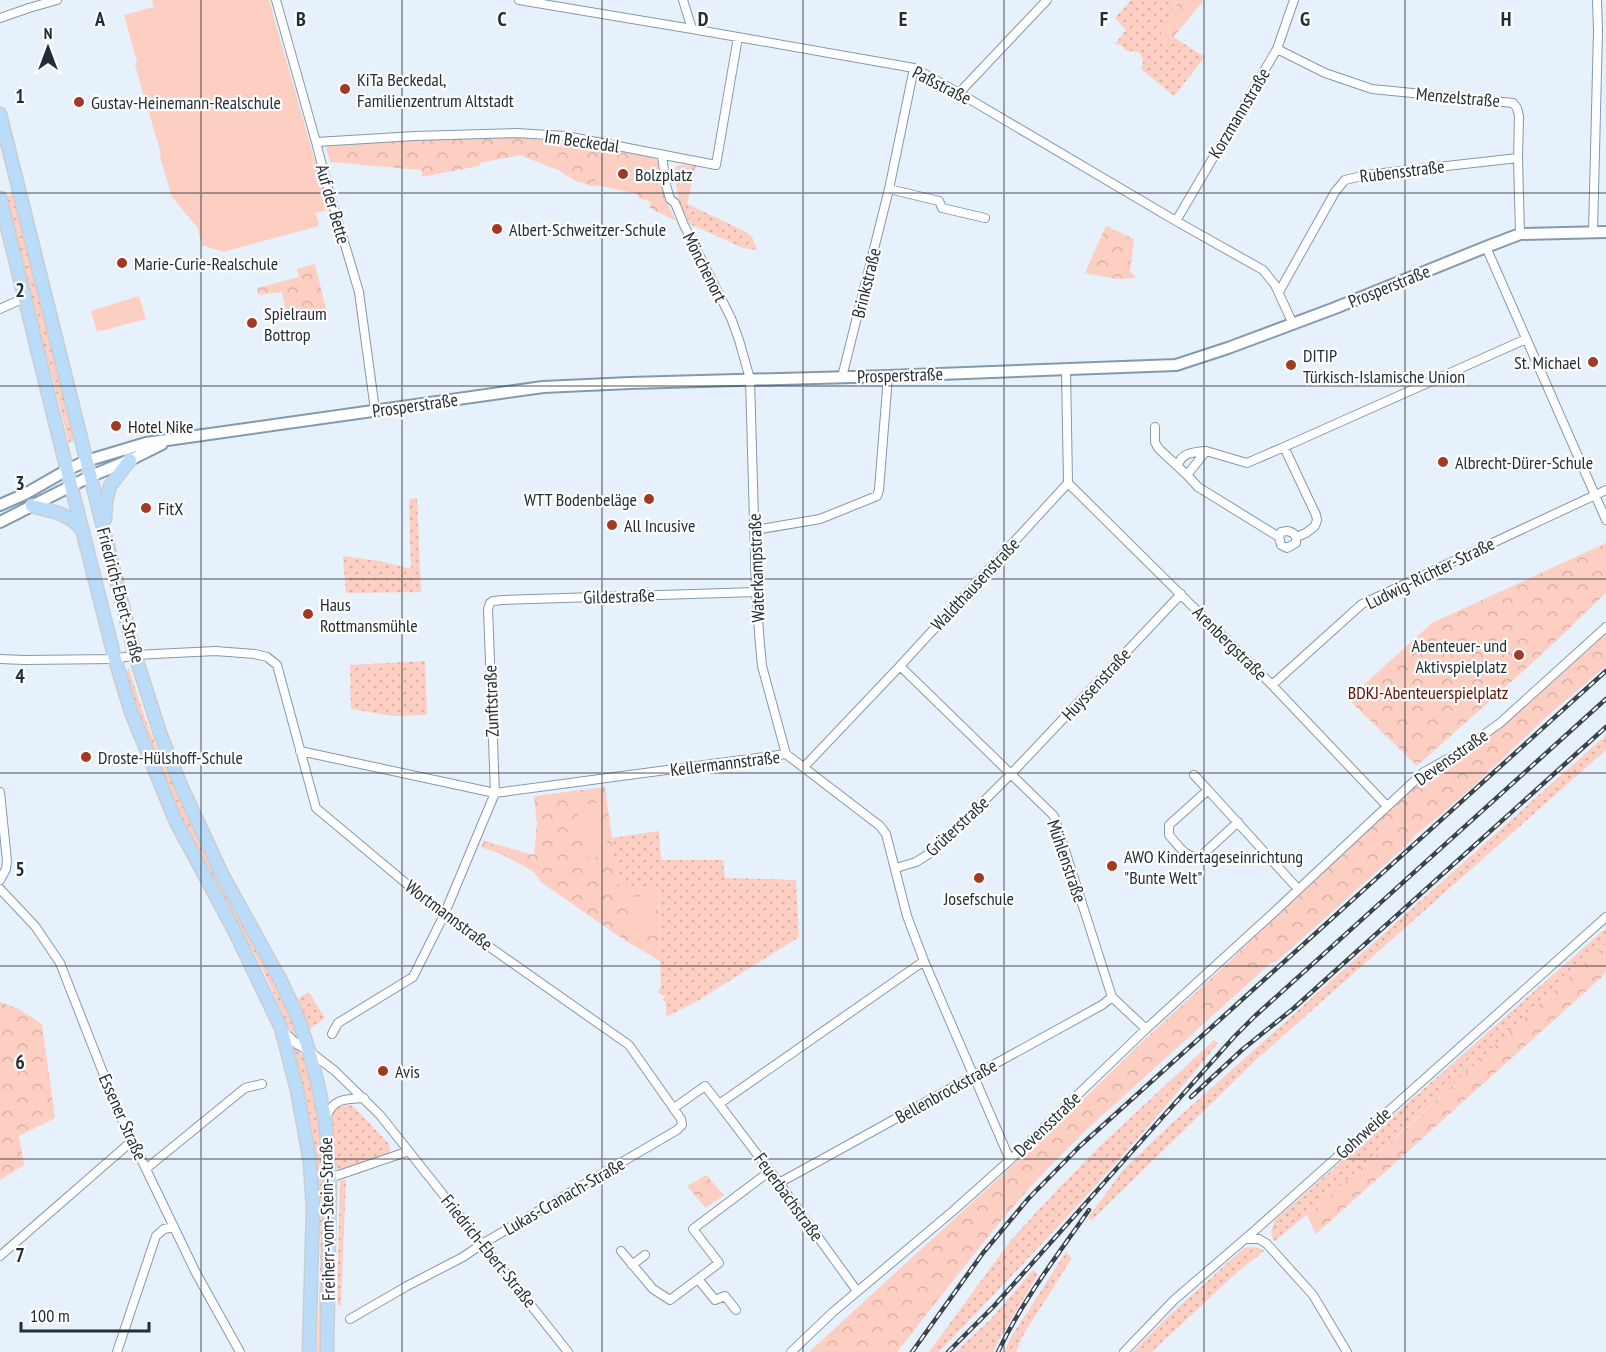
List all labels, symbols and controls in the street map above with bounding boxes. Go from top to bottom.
text: A [94,6,106,32]
text: B [296,6,306,32]
text: C [497,6,507,32]
text: D [698,6,709,32]
text: E [899,6,907,32]
text: F [1100,6,1108,32]
text: G [1300,6,1310,32]
text: H [1501,6,1511,32]
north arrow [18,18,78,78]
text: N [44,23,52,43]
street label: Paßstraße [909,60,975,110]
street label: Korzmannstraße [1203,64,1275,162]
place label: KiTa Beckedal, Familienzentrum Altstadt [357,68,514,112]
marker: KiTa Beckedal, Familienzentrum Altstadt [338,82,352,96]
street label: Menzelstraße [1415,82,1501,112]
text: 1 [15,83,25,109]
place label: Gustav-Heinemann-Realschule [91,91,281,114]
marker: Gustav-Heinemann-Realschule [72,95,86,109]
street label: Im Beckedal [543,124,622,158]
street label: Rubensstraße [1358,154,1446,188]
street label: Auf der Bette [311,161,355,247]
place label: Bolzplatz [635,163,693,186]
marker: Bolzplatz [616,167,630,181]
place label: Albert-Schweitzer-Schule [509,218,666,241]
marker: Albert-Schweitzer-Schule [490,222,504,236]
street label: Mönchenort [678,228,732,306]
street label: Brinkstraße [846,245,886,321]
place label: Marie-Curie-Realschule [134,252,278,275]
marker: Marie-Curie-Realschule [115,256,129,270]
street label: Prosperstraße [1345,259,1433,313]
text: 2 [15,277,25,303]
place label: Spielraum Bottrop [264,302,327,346]
marker: Spielraum Bottrop [245,316,259,330]
place label: DITIP Türkisch-Islamische Union [1303,344,1465,388]
place label: St. Michael [1514,351,1582,374]
marker: St. Michael [1586,355,1600,369]
marker: DITIP Türkisch-Islamische Union [1284,358,1298,372]
street label: Prosperstraße [857,362,943,388]
street label: Prosperstraße [371,388,459,422]
place label: Hotel Nike [128,415,194,438]
marker: Hotel Nike [109,419,123,433]
place label: Albrecht-Dürer-Schule [1455,451,1593,474]
marker: Albrecht-Dürer-Schule [1436,455,1450,469]
text: 3 [15,470,25,496]
place label: WTT Bodenbeläge [524,488,637,511]
marker: WTT Bodenbeläge [642,492,656,506]
place label: FitX [158,497,183,520]
marker: FitX [139,501,153,515]
street label: Waterkampstraße [743,513,769,623]
place label: All Incusive [624,514,695,537]
marker: All Incusive [605,518,619,532]
street label: Friedrich-Ebert-Straße [92,525,150,665]
street label: Ludwig-Richter-Straße [1362,532,1498,614]
street label: Waldthausenstraße [926,533,1024,635]
street label: Gildestraße [583,583,655,609]
place label: Haus Rottmansmühle [320,593,418,637]
street label: Arenbergstraße [1188,601,1272,685]
marker: Haus Rottmansmühle [301,607,315,621]
place label: Abenteuer- und Aktivspielplatz [1412,634,1507,678]
street label: Huyssenstraße [1057,643,1135,725]
marker: Abenteuer- und Aktivspielplatz [1512,648,1526,662]
text: 4 [15,663,25,689]
street label: Zunftstraße [478,665,504,737]
park label: BDKJ-Abenteuerspielplatz [1348,681,1508,704]
street label: Devensstraße [1410,723,1492,791]
street label: Kellermannstraße [669,745,781,781]
place label: Droste-Hülshoff-Schule [98,746,243,769]
marker: Droste-Hülshoff-Schule [79,750,93,764]
street label: Grüterstraße [921,791,993,861]
street label: Mühlenstraße [1042,817,1092,905]
place label: AWO Kindertageseinrichtung "Bunte Welt" [1124,845,1303,889]
text: 5 [15,856,25,882]
marker: AWO Kindertageseinrichtung "Bunte Welt" [1105,859,1119,873]
marker: Josefschule [972,871,986,885]
street label: Wortmannstraße [401,875,497,955]
place label: Josefschule [943,887,1014,910]
text: 6 [15,1049,25,1075]
street label: Bellenbrockstraße [891,1054,1001,1128]
place label: Avis [395,1060,420,1083]
marker: Avis [376,1064,390,1078]
street label: Essener Straße [94,1070,152,1164]
street label: Devensstraße [1009,1086,1085,1162]
street label: Gohrweide [1331,1102,1395,1164]
street label: Freiherr-vom-Stein-Straße [314,1137,340,1301]
street label: Feuerbachstraße [749,1148,829,1246]
street label: Lukas-Cranach-Straße [499,1152,629,1240]
street label: Friedrich-Ebert-Straße [436,1190,542,1312]
text: 7 [15,1242,25,1268]
scale bar [21,1295,148,1333]
text: 100 m [30,1304,70,1327]

